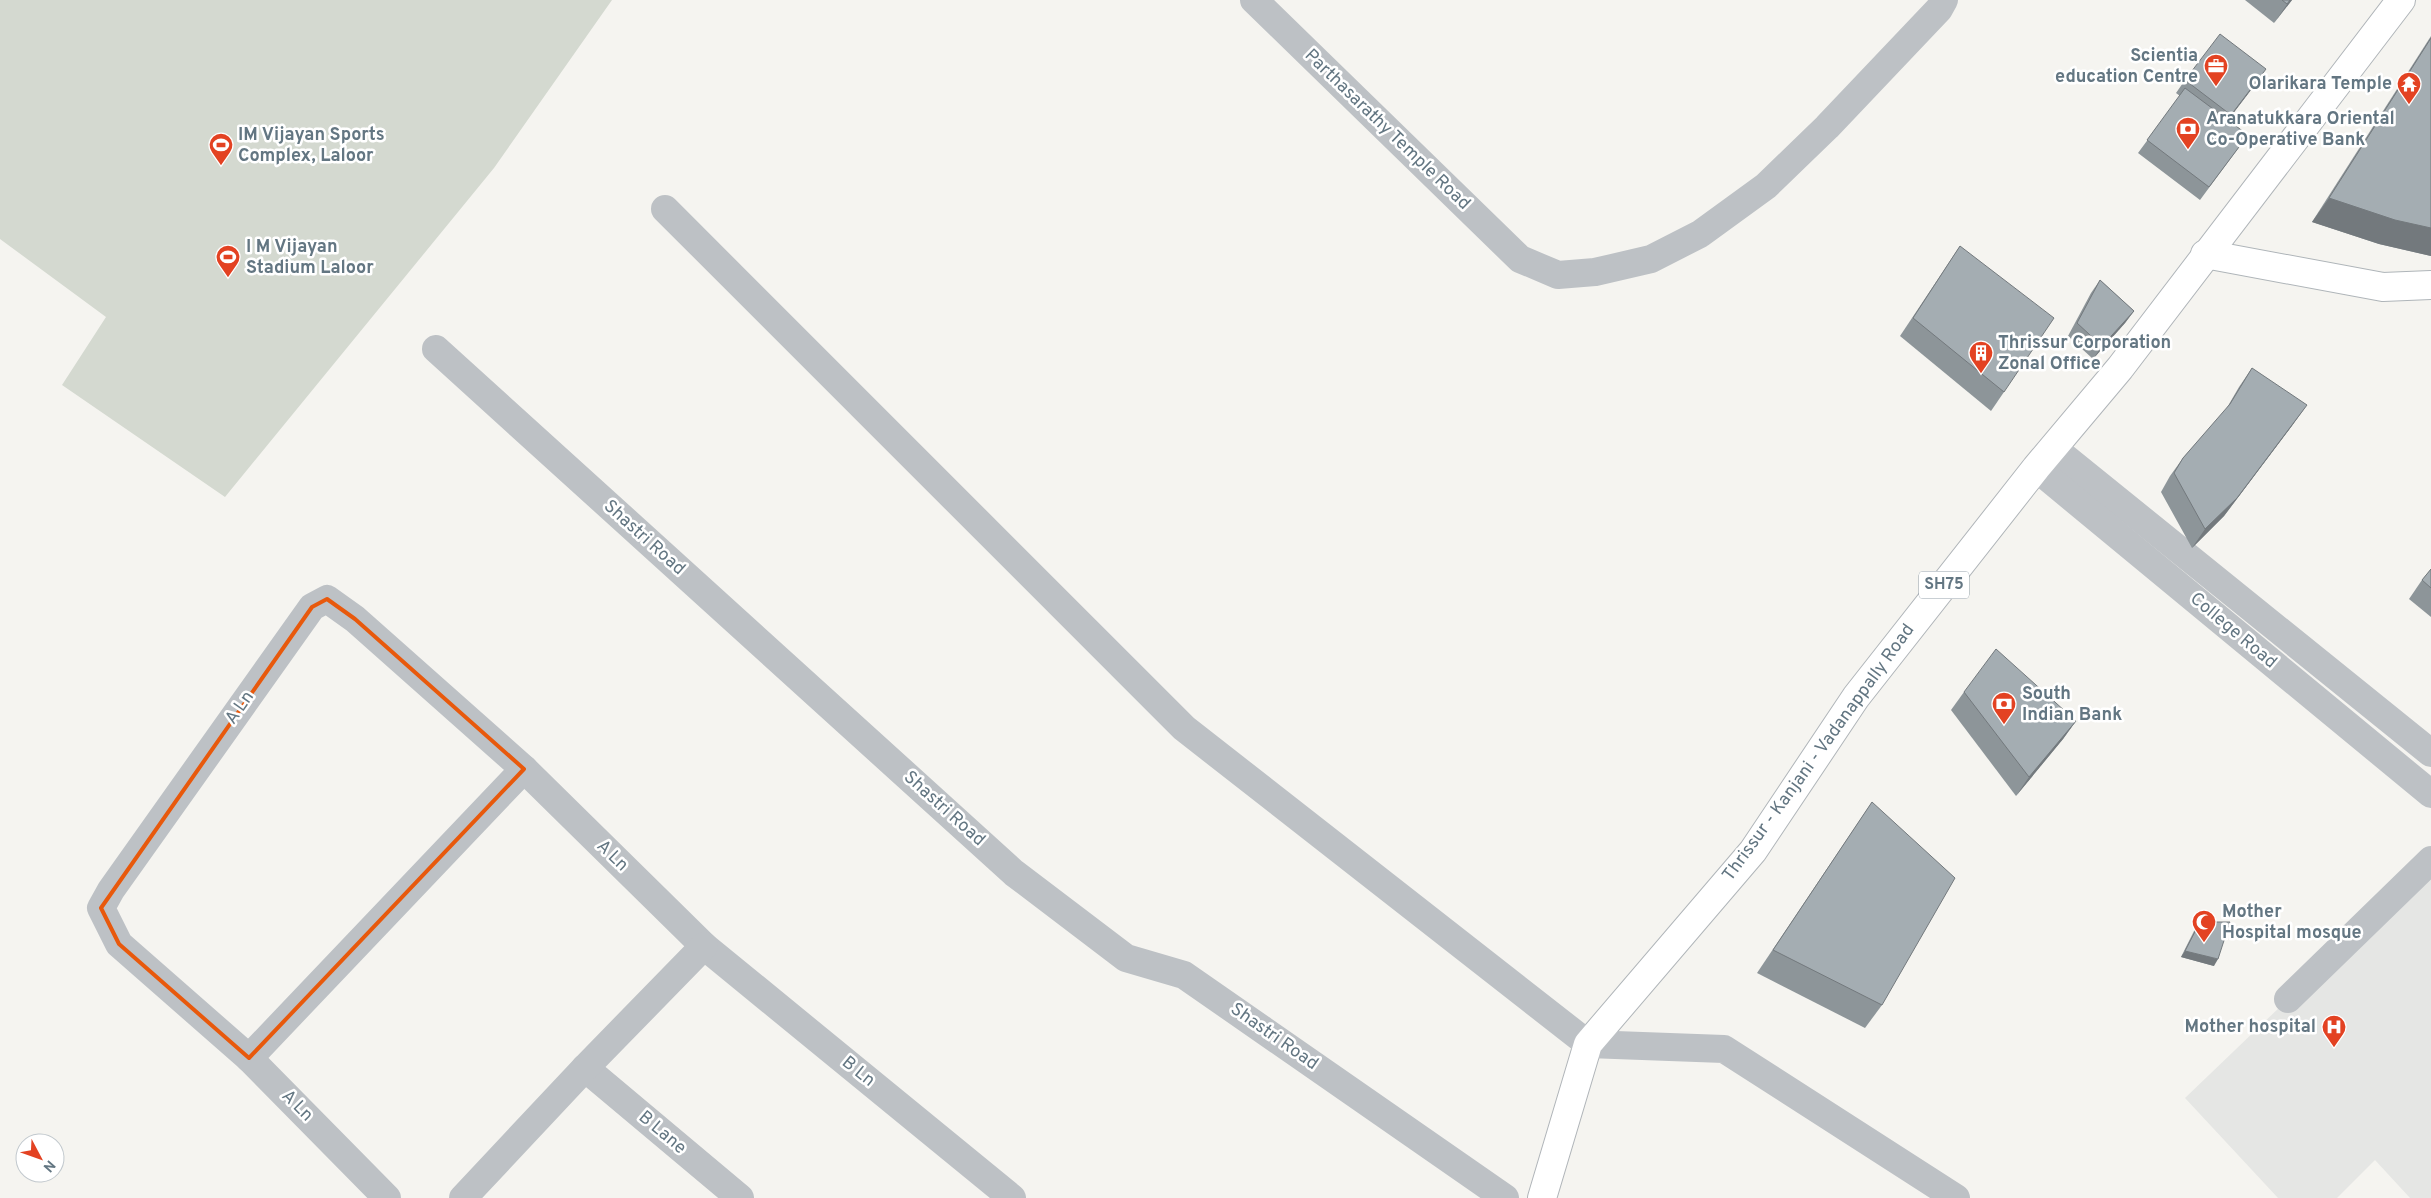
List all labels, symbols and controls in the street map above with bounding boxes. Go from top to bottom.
street label: Parthasarathy Temple Road [1299,45,1475,215]
place label: Scientia education Centre [2055,45,2198,89]
office icon: Scientia education Centre [2203,53,2229,87]
temple icon: Olarikara Temple [2396,71,2422,105]
place label: Olarikara Temple [2248,73,2392,96]
place label: Aranatukkara Oriental Co-Operative Bank [2206,108,2395,152]
bank icon: Aranatukkara Oriental Co-Operative Bank [2175,116,2201,150]
place label: IM Vijayan Sports Complex, Laloor [238,124,385,168]
sports icon: IM Vijayan Sports Complex, Laloor [208,132,234,166]
place label: I M Vijayan Stadium Laloor [246,236,374,280]
sports icon: I M Vijayan Stadium Laloor [215,244,241,278]
place label: Thrissur Corporation Zonal Office [1998,332,2171,376]
building icon: Thrissur Corporation Zonal Office [1968,340,1994,374]
street label: Shastri Road [598,495,690,581]
road number: SH75 [1919,572,1969,598]
street label: College Road [2185,588,2281,674]
street label: Thrissur - Kanjani - Vadanappally Road [1718,620,1920,886]
place label: South Indian Bank [2022,683,2122,727]
street label: A Ln [220,687,260,729]
bank icon: South Indian Bank [1991,691,2017,725]
street label: Shastri Road [898,766,990,852]
street label: A Ln [591,835,633,877]
place label: Mother Hospital mosque [2222,901,2362,945]
mosque icon: Mother Hospital mosque [2191,909,2217,943]
street label: Shastri Road [1226,998,1322,1076]
hospital icon: Mother hospital [2321,1014,2347,1048]
place label: Mother hospital [2184,1016,2316,1039]
street label: B Ln [837,1052,879,1092]
street label: A Ln [276,1085,318,1127]
street label: B Lane [633,1106,691,1160]
north arrow [15,1133,65,1183]
text: N [39,1156,58,1175]

